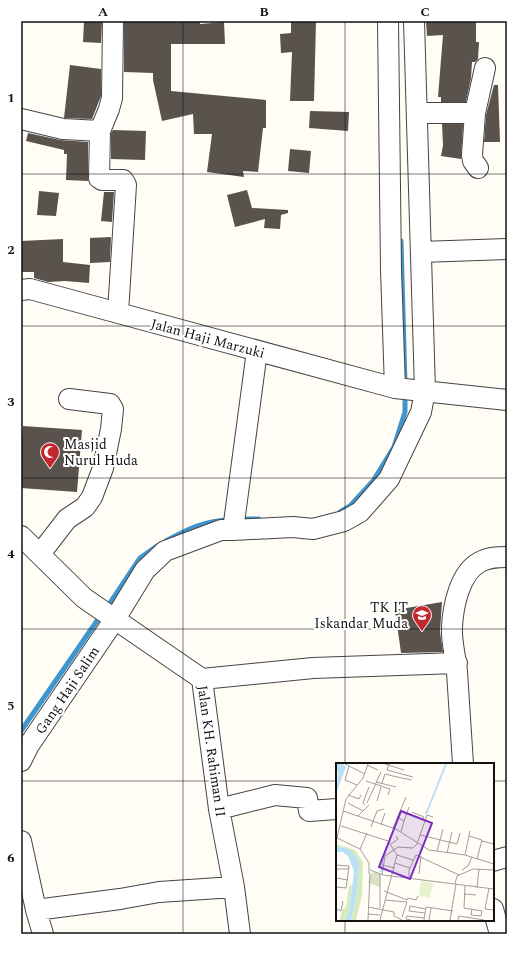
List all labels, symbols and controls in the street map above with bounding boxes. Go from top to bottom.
text: A [98,2,108,22]
text: B [259,2,269,22]
text: C [420,2,430,22]
text: 1 [7,88,15,108]
text: 2 [7,240,15,260]
street label: Jalan Haji Marzuki [149,313,267,364]
text: 3 [7,392,15,412]
place label: Masjid Nurul Huda [64,434,138,471]
mosque icon: Masjid Nurul Huda [39,441,61,469]
text: 4 [7,544,15,564]
place label: TK IT Iskandar Muda [314,597,408,634]
school or university icon: TK IT Iskandar Muda [411,604,433,632]
street label: Gang Haji Salim [30,642,105,739]
street label: Jalan KH. Rahiman II [192,684,231,818]
text: 5 [7,696,15,716]
inset map [336,763,494,921]
text: 6 [7,848,15,868]

